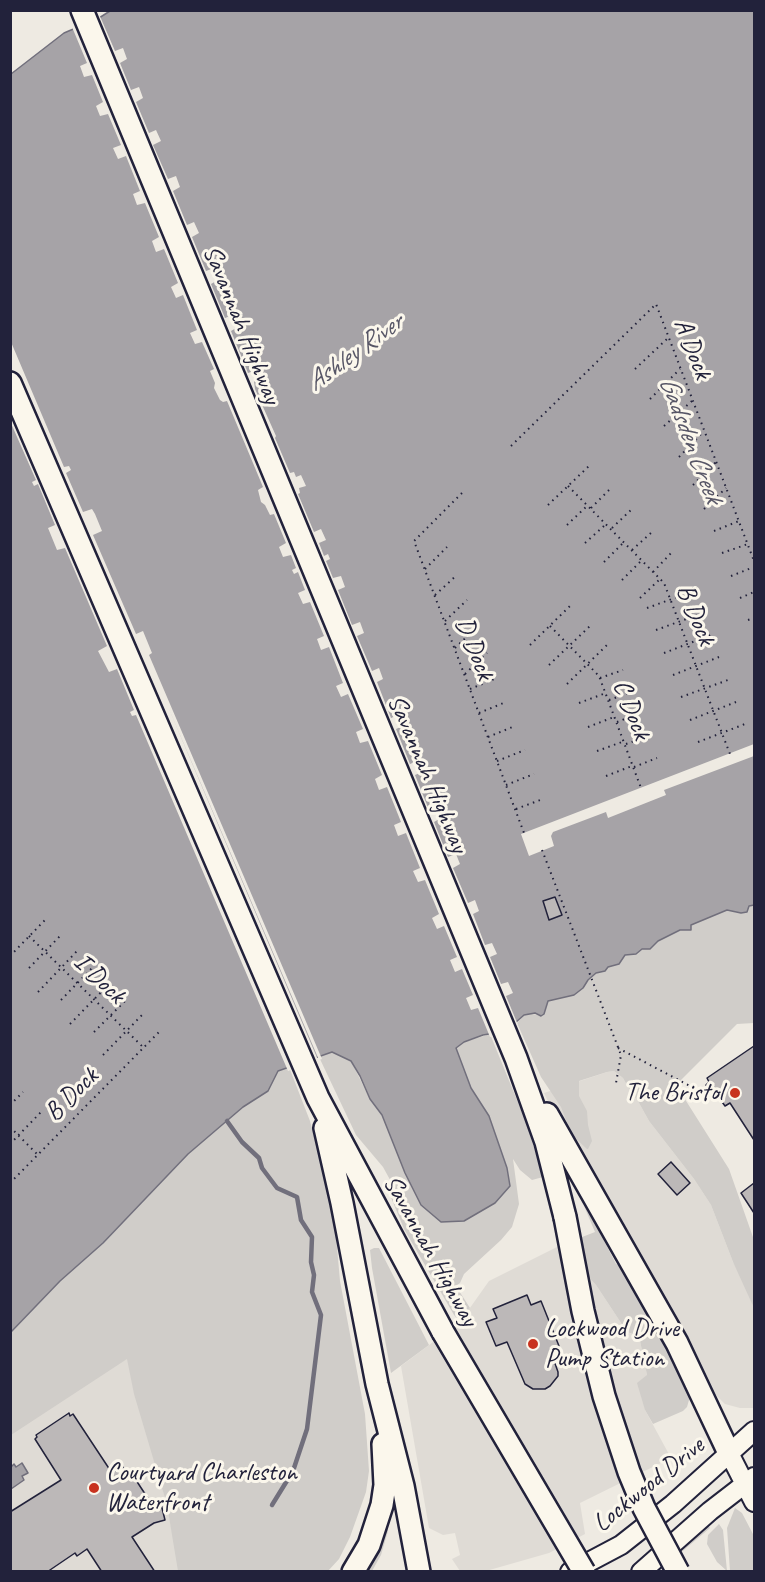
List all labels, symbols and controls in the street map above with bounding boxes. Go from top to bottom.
street label: Savannah Highway [195,241,287,409]
water label: Ashley River [301,307,409,399]
street label: A Dock [666,314,718,384]
water label: Gadsden Creek [651,372,729,508]
street label: B Dock [669,580,721,650]
street label: D Dock [448,613,500,685]
street label: C Dock [605,676,657,744]
street label: Savannah Highway [380,690,474,858]
street label: I Dock [67,947,131,1011]
street label: B Dock [39,1062,105,1128]
place label: The Bristol [625,1077,723,1109]
marker: The Bristol [728,1086,742,1100]
street label: Savannah Highway [376,1170,484,1332]
place label: Lockwood Drive Pump Station [545,1313,679,1374]
marker: Lockwood Drive Pump Station [526,1337,540,1351]
street label: Lockwood Drive [587,1431,711,1539]
place label: Courtyard Charleston Waterfront [106,1457,297,1518]
marker: Courtyard Charleston Waterfront [87,1481,101,1495]

